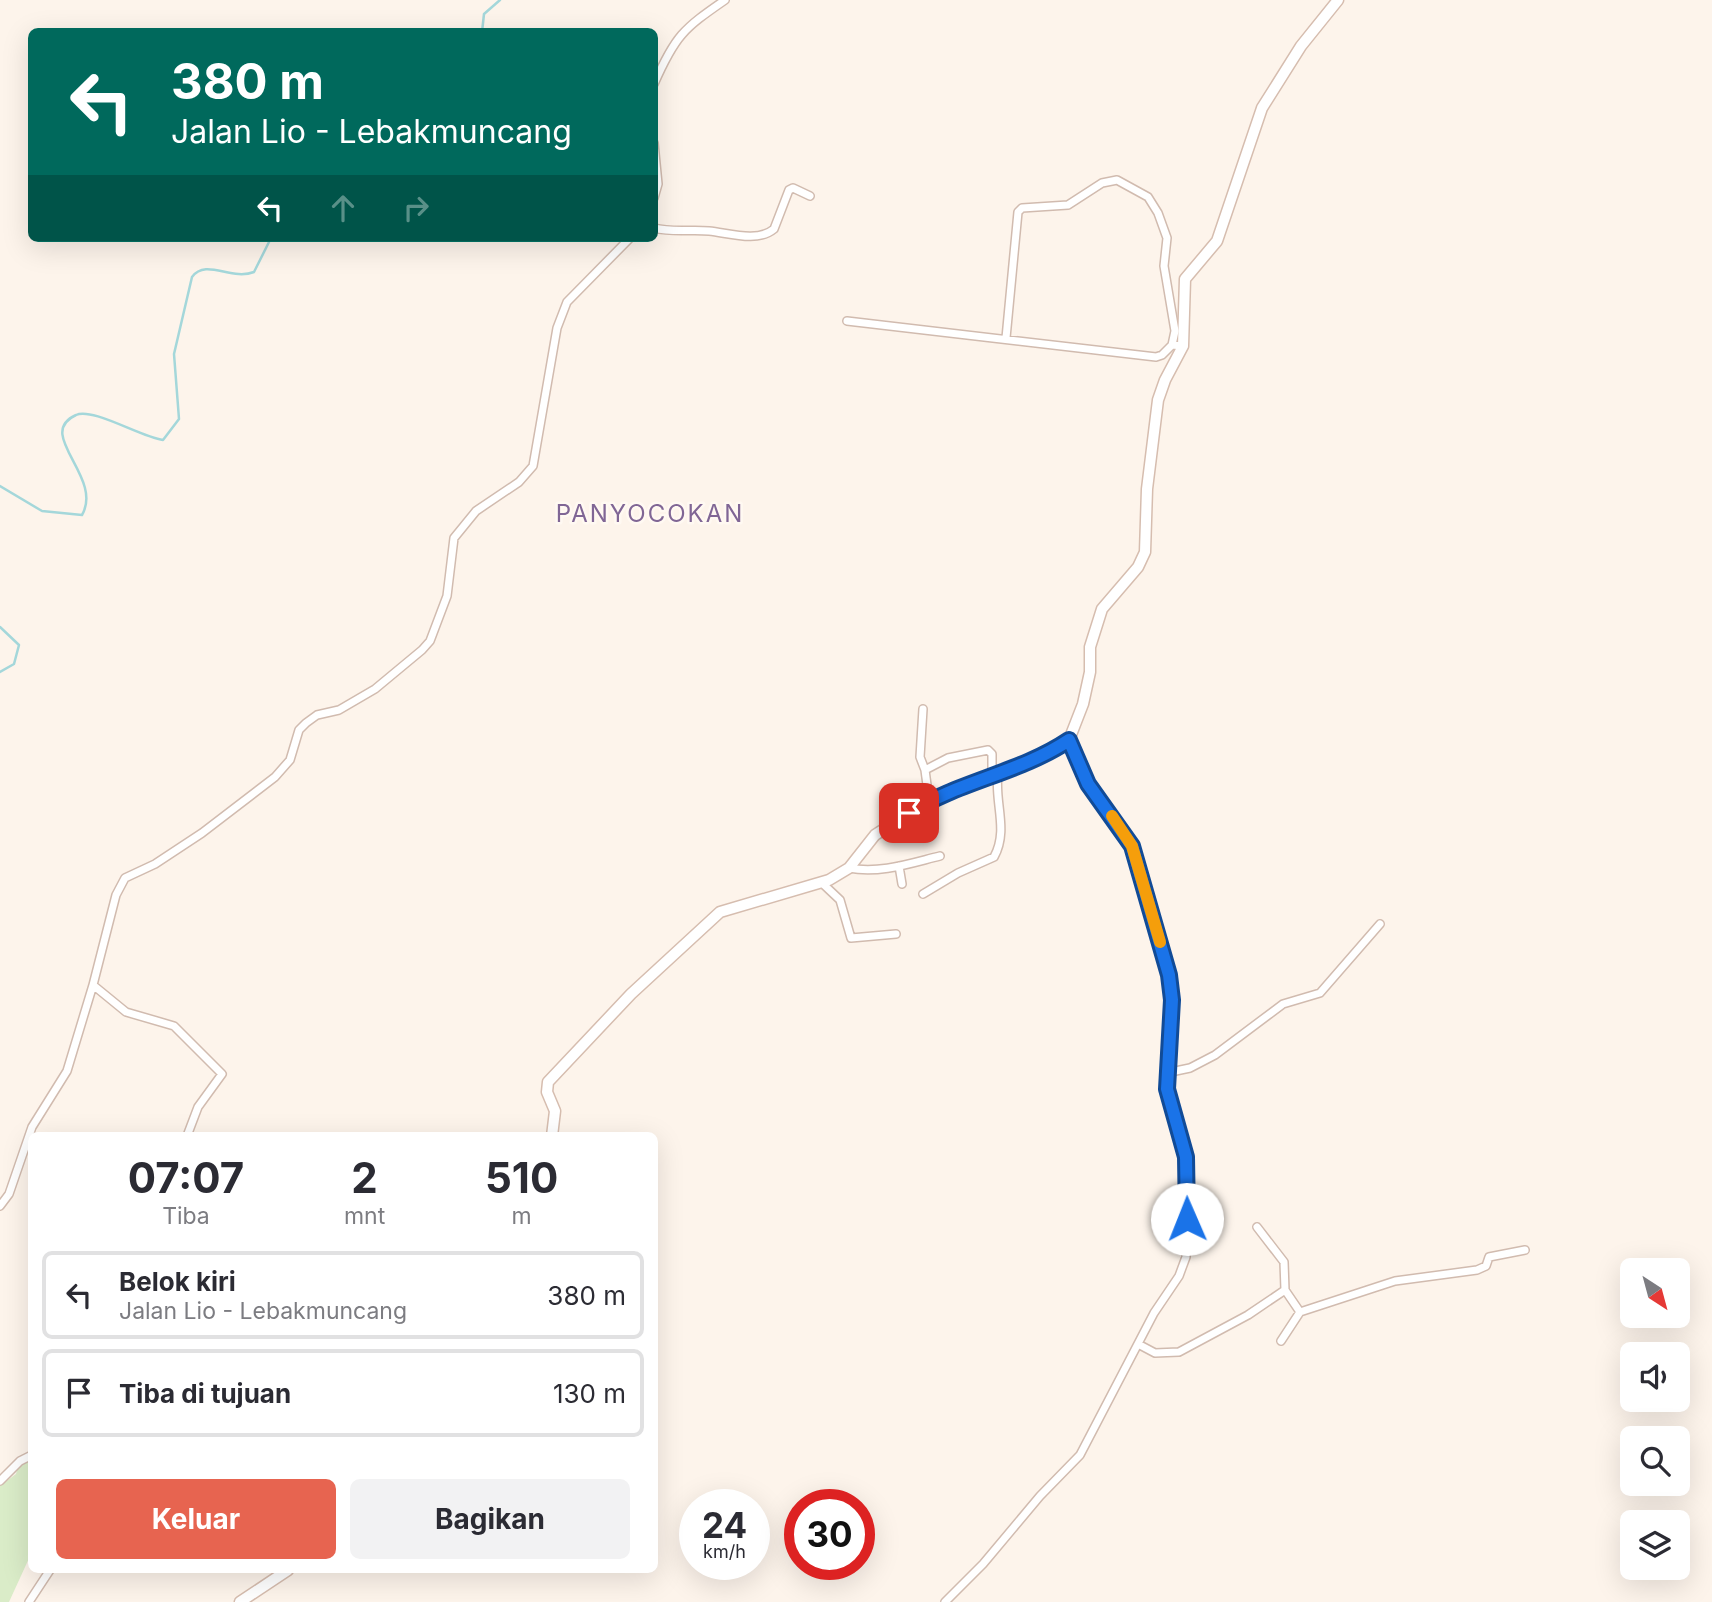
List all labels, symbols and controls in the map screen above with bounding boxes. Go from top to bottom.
text: 380 m [171,52,324,111]
icon: left [56,56,147,147]
text: Jalan Lio - Lebakmuncang [171,112,572,151]
icon: left [251,189,289,227]
icon: ahead [324,189,362,227]
icon: right [397,189,435,227]
district label: PANYOCOKAN [556,499,744,528]
pin [879,783,939,843]
icon: arrive [890,794,928,832]
text: 07:07 [128,1152,244,1203]
text: 2 [351,1152,378,1203]
text: 510 [485,1152,558,1203]
position arrow [1150,1182,1224,1256]
text: Tiba [162,1202,210,1230]
text: mnt [344,1202,385,1230]
text: m [512,1202,532,1230]
north arrow [1620,1258,1690,1328]
map controls [1620,1258,1690,1580]
text: Belok kiri [119,1266,236,1297]
icon: left [60,1276,98,1314]
text: 380 m [547,1280,626,1311]
text: Jalan Lio - Lebakmuncang [119,1297,407,1325]
button: sound [1620,1342,1690,1412]
icon: arrive [60,1374,98,1412]
text: Tiba di tujuan [119,1378,291,1409]
text: 130 m [553,1378,626,1409]
button: search [1620,1426,1690,1496]
button: Keluar [56,1479,336,1559]
button: Bagikan [350,1479,630,1559]
speed limit sign: 30 [784,1489,875,1580]
text: 24 [702,1504,747,1546]
button: layers [1620,1510,1690,1580]
text: km/h [703,1541,746,1562]

